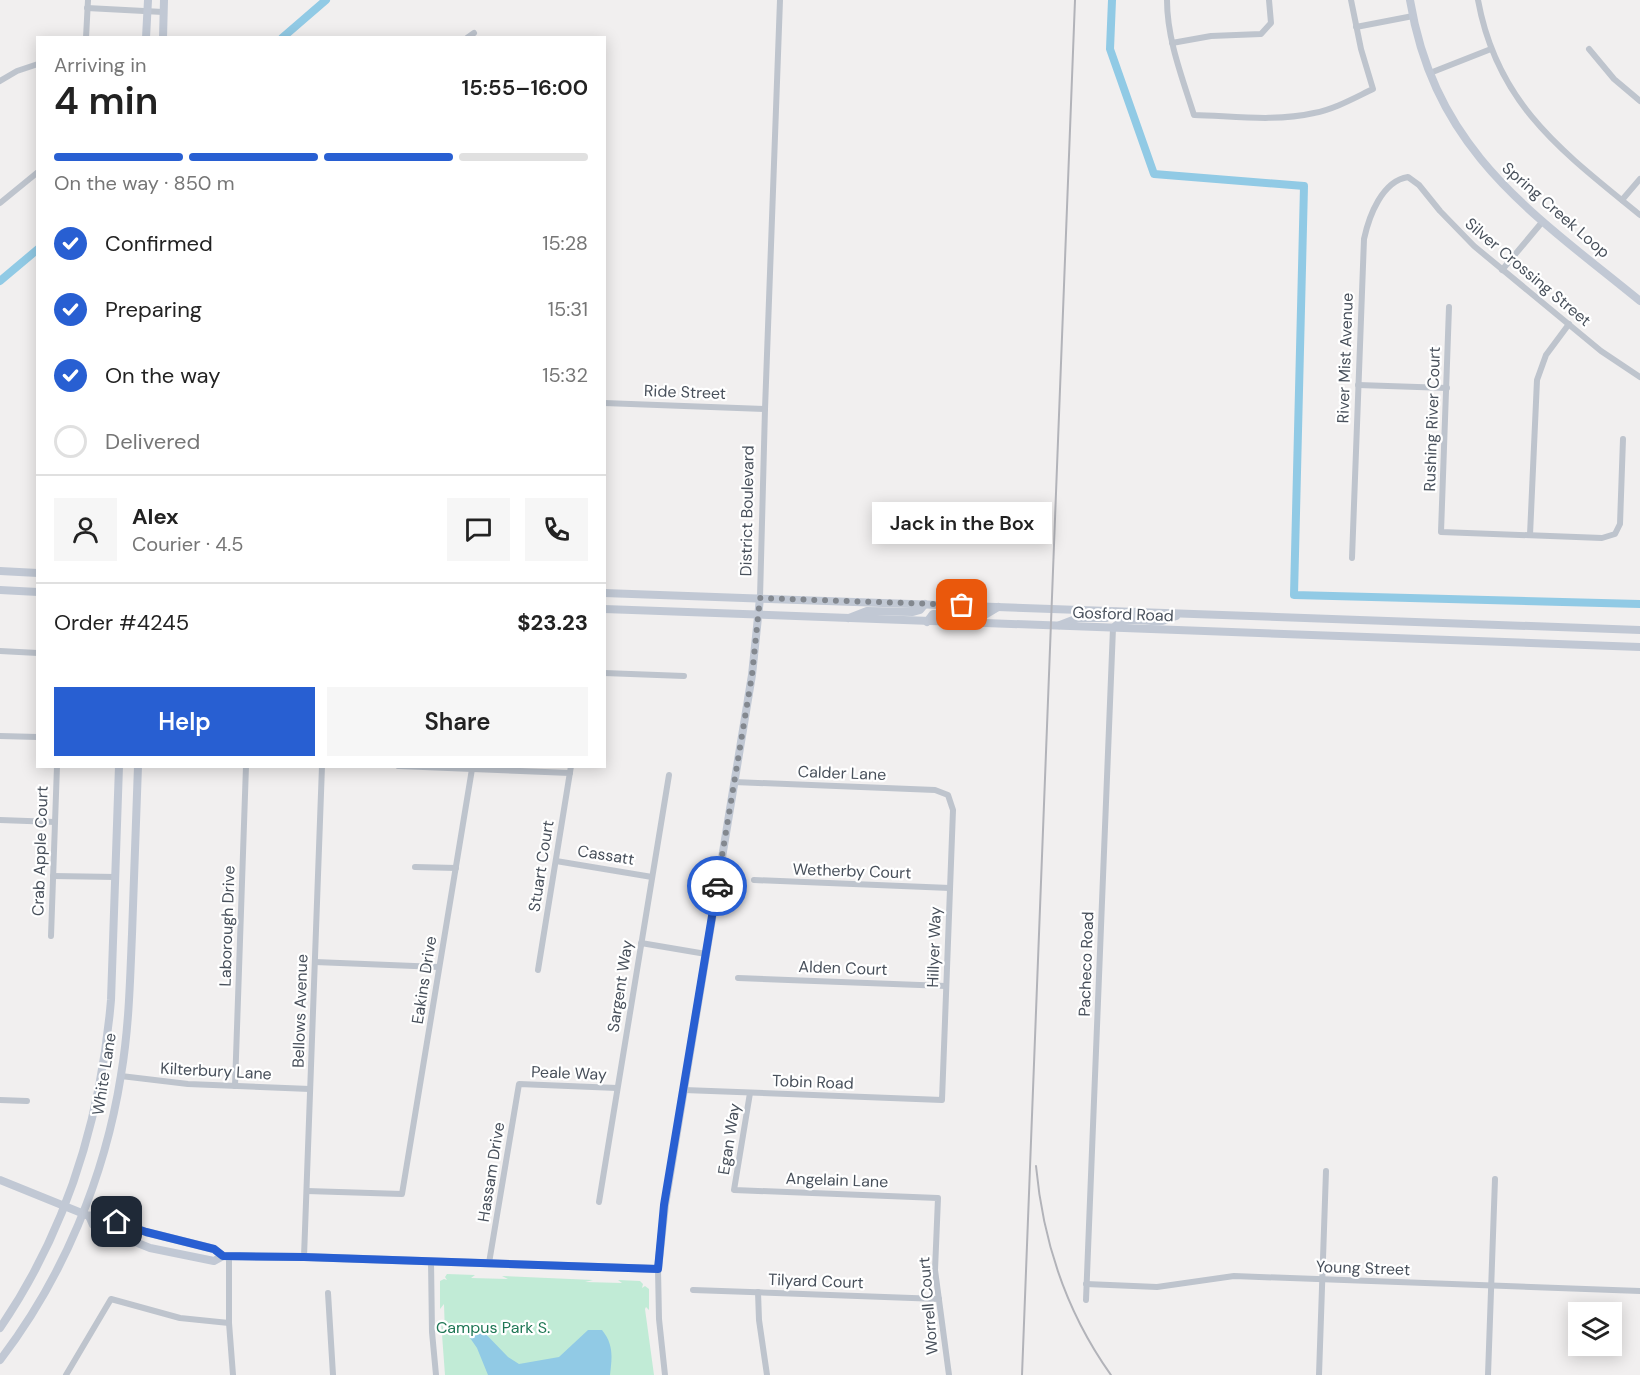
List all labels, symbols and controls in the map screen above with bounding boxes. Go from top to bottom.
text: Arriving in [54,52,146,78]
text: 15:55–16:00 [462,73,588,102]
text: 4 min [54,75,158,126]
street label: Spring Creek Loop [1498,157,1614,263]
text: On the way · 850 m [54,170,235,196]
street label: Silver Crossing Street [1461,213,1595,331]
icon: check [54,227,87,260]
text: Confirmed [105,229,213,258]
text: 15:28 [542,230,588,256]
street label: River Mist Avenue [1332,292,1358,424]
icon: check [54,293,87,326]
text: Preparing [105,295,202,324]
text: 15:31 [548,296,588,322]
street label: Rushing River Court [1419,346,1445,492]
icon: check [54,359,87,392]
text: On the way [105,361,220,390]
text: 15:32 [542,362,588,388]
street label: Ride Street [644,380,726,404]
text: Delivered [105,427,200,456]
street label: District Boulevard [735,445,759,577]
button: person [54,498,117,561]
button: chat [447,498,510,561]
button: phone [525,498,588,561]
text: Alex [132,502,179,531]
callout: Jack in the Box [872,503,1052,545]
text: Jack in the Box [890,510,1034,536]
text: Courier · 4.5 [132,531,244,557]
pin [936,579,987,630]
icon: bag [945,588,978,621]
street label: Gosford Road [1072,602,1174,626]
text: Order #4245 [54,608,189,637]
text: $23.23 [517,608,588,637]
button: Help [54,687,315,756]
button: Share [327,687,588,756]
street label: Calder Lane [797,761,887,785]
street label: Crab Apple Court [27,786,53,916]
street label: Stuart Court [523,819,559,913]
street label: Cassatt [576,840,636,870]
courier [687,856,747,916]
street label: Wetherby Court [792,858,912,884]
street label: Laborough Drive [214,865,240,987]
icon: car [701,870,734,903]
street label: Hillyer Way [922,906,946,988]
street label: Pacheco Road [1074,911,1098,1017]
street label: Eakins Drive [407,934,441,1026]
street label: Sargent Way [602,938,638,1034]
street label: Bellows Avenue [288,954,312,1068]
street label: Alden Court [798,956,888,980]
street label: White Lane [87,1031,121,1117]
street label: Kilterbury Lane [160,1058,272,1084]
street label: Peale Way [531,1061,607,1085]
street label: Tobin Road [772,1070,854,1094]
street label: Egan Way [713,1102,745,1176]
street label: Hassam Drive [473,1121,509,1223]
street label: Angelain Lane [785,1168,889,1192]
pin [91,1196,142,1247]
icon: home [100,1205,133,1238]
street label: Worrell Court [913,1256,943,1356]
street label: Young Street [1316,1256,1410,1280]
street label: Tilyard Court [768,1269,864,1293]
map controls [1568,1302,1622,1356]
button: layers [1568,1302,1622,1356]
park label: Campus Park S. [436,1317,550,1338]

